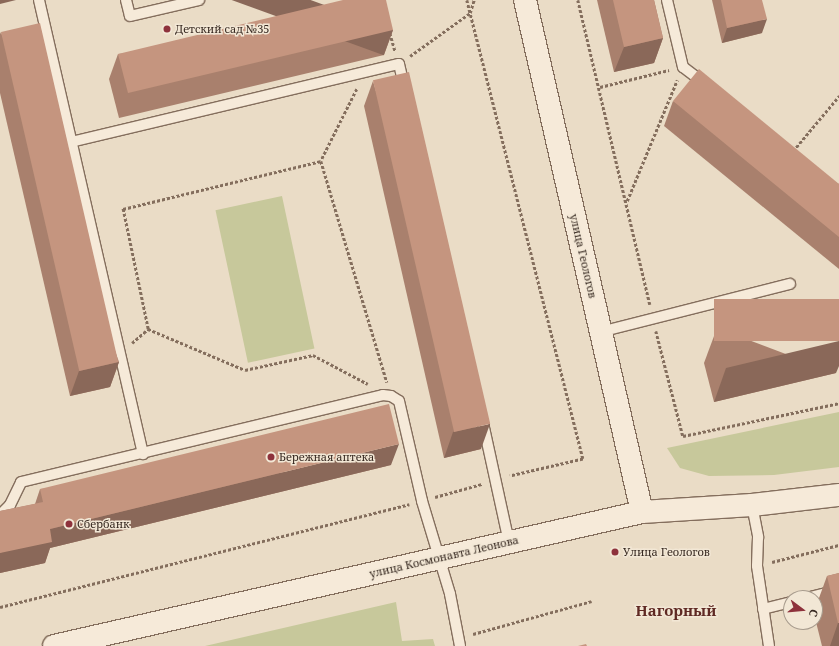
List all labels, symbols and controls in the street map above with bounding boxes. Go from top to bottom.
place label: Детский сад №35 [175,22,269,36]
marker: Детский сад №35 [162,24,172,34]
street label: улица Геологов [567,213,599,299]
place label: Бережная аптека [279,450,374,464]
marker: Бережная аптека [266,452,276,462]
place label: Сбербанк [77,517,130,531]
marker: Сбербанк [64,519,74,529]
street label: улица Космонавта Леонова [368,533,520,581]
place label: Улица Геологов [623,545,710,559]
marker: Улица Геологов [610,547,620,557]
north arrow [783,590,823,630]
district label: Нагорный [636,602,716,620]
text: С [806,608,822,619]

